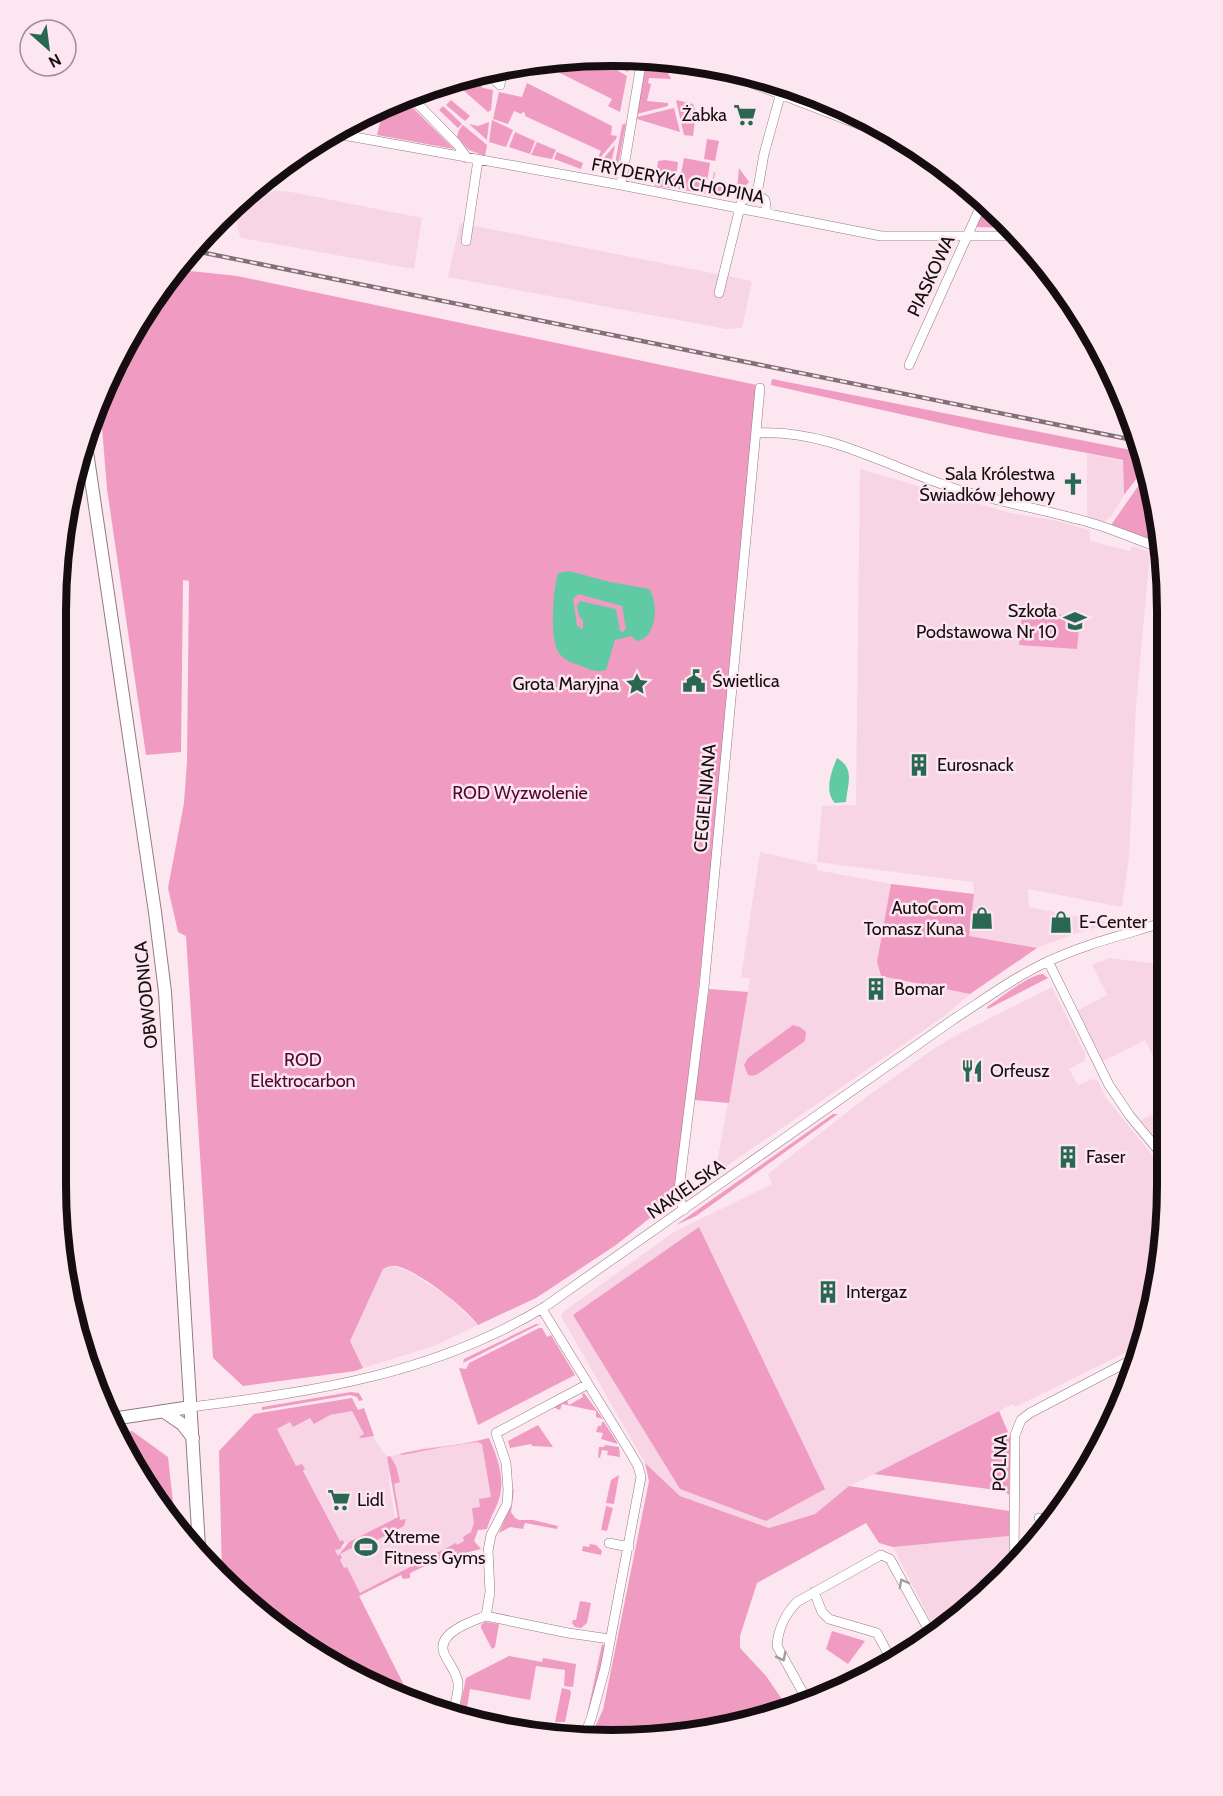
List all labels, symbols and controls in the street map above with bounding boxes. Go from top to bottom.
north arrow [18,18,78,78]
text: N [45,50,64,72]
supermarket icon: Żabka [732,102,758,128]
place label: Żabka [682,104,727,126]
street label: FRYDERYKA CHOPINA [590,153,766,209]
street label: PIASKOWA [903,232,959,320]
place label: Sala Królestwa Świadków Jehowy [919,463,1055,506]
church icon: Sala Królestwa Świadków Jehowy [1060,471,1086,497]
place label: Szkoła Podstawowa Nr 10 [916,600,1057,643]
school or university icon: Szkoła Podstawowa Nr 10 [1062,608,1088,634]
public building icon: Świetlica [681,668,707,694]
place label: Świetlica [712,670,780,692]
place icon: Grota Maryjna [624,671,650,697]
place label: Grota Maryjna [513,673,619,695]
street label: CEGIELNIANA [689,743,721,853]
building icon: Eurosnack [906,752,932,778]
place label: Eurosnack [937,754,1015,776]
park label: ROD Wyzwolenie [452,782,588,804]
place label: AutoCom Tomasz Kuna [864,897,964,940]
shop icon: AutoCom Tomasz Kuna [969,905,995,931]
shop icon: E-Center [1048,909,1074,935]
place label: E-Center [1079,911,1148,933]
street label: OBWODNICA [129,940,163,1050]
building icon: Bomar [863,976,889,1002]
place label: Bomar [894,978,945,1000]
park label: ROD Elektrocarbon [250,1049,356,1092]
restaurant icon: Orfeusz [959,1058,985,1084]
place label: Orfeusz [990,1060,1050,1082]
building icon: Faser [1055,1144,1081,1170]
place label: Faser [1086,1146,1126,1168]
street label: NAKIELSKA [643,1154,729,1224]
building icon: Intergaz [815,1279,841,1305]
place label: Intergaz [846,1281,908,1303]
street label: POLNA [988,1434,1012,1492]
supermarket icon: Lidl [326,1487,352,1513]
place label: Lidl [357,1489,385,1511]
place label: Xtreme Fitness Gyms [384,1526,486,1569]
sports icon: Xtreme Fitness Gyms [353,1534,379,1560]
one-way arrow [899,1579,910,1589]
one-way arrow [775,1651,787,1662]

